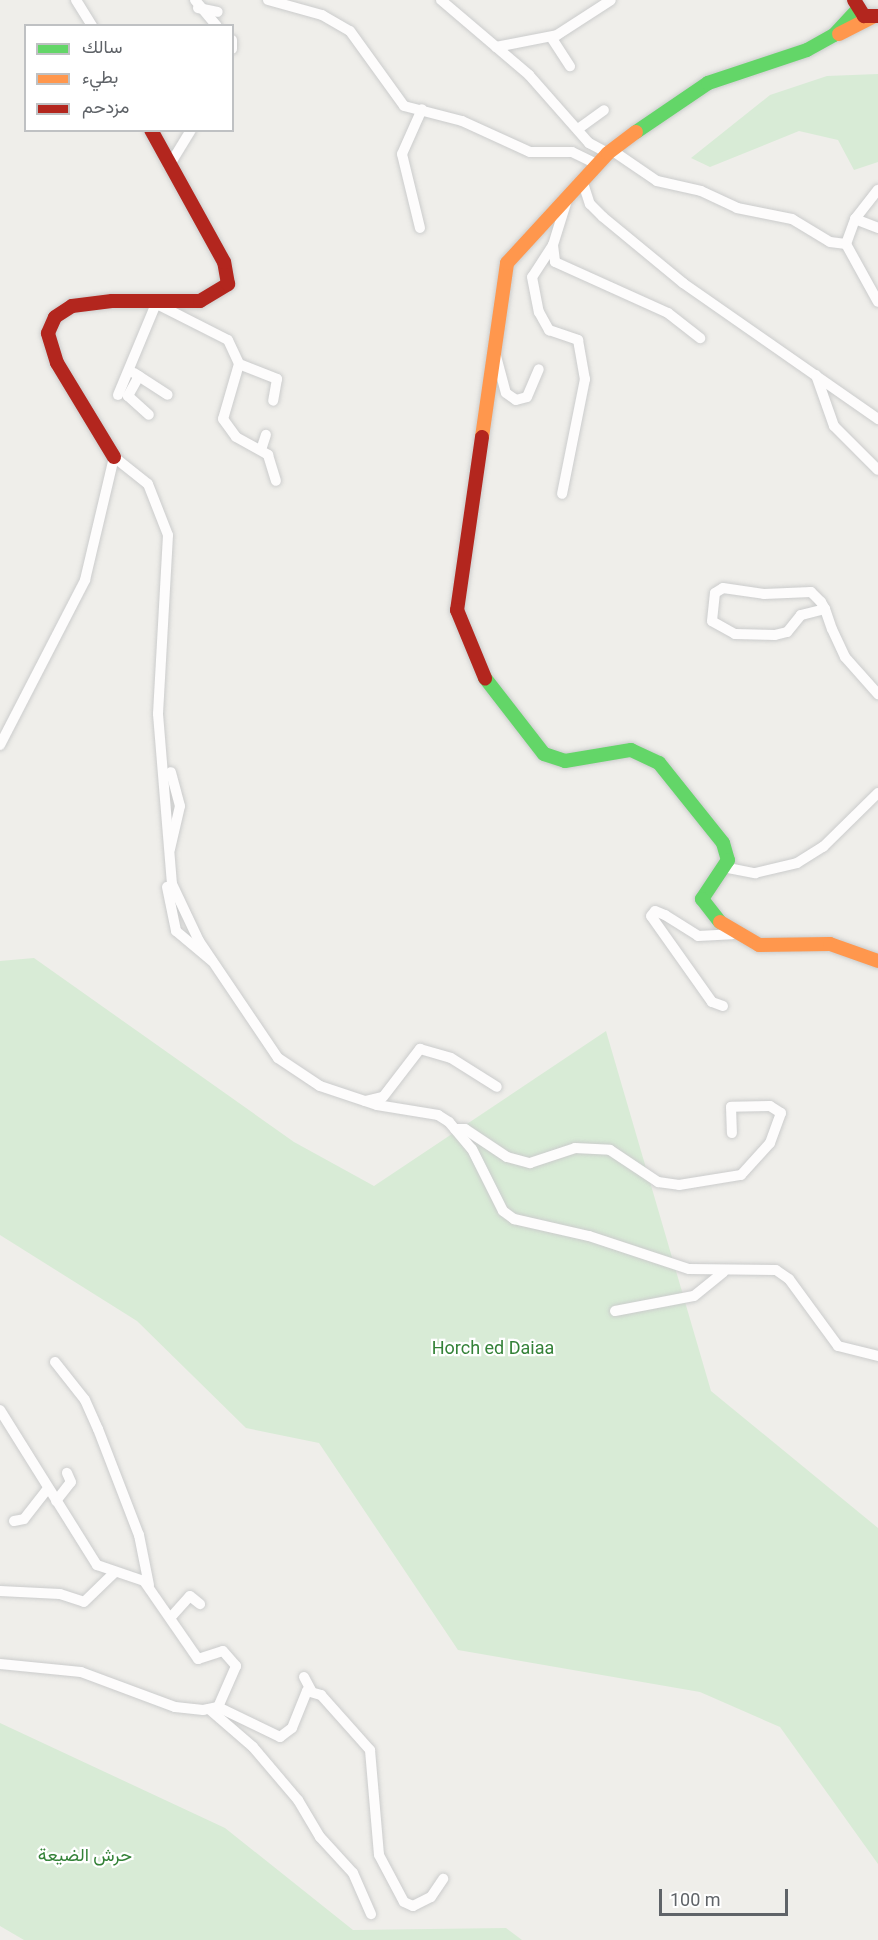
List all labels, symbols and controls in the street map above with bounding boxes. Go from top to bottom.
legend [24,24,234,132]
text: سالك [82,36,122,57]
text: بطيء [82,66,118,87]
text: مزدحم [82,96,129,117]
park label: Horch ed Daiaa [432,1337,554,1359]
park label: حرش الضيعة [38,1844,132,1866]
scale bar [662,1877,791,1915]
text: 100 m [670,1889,721,1910]

